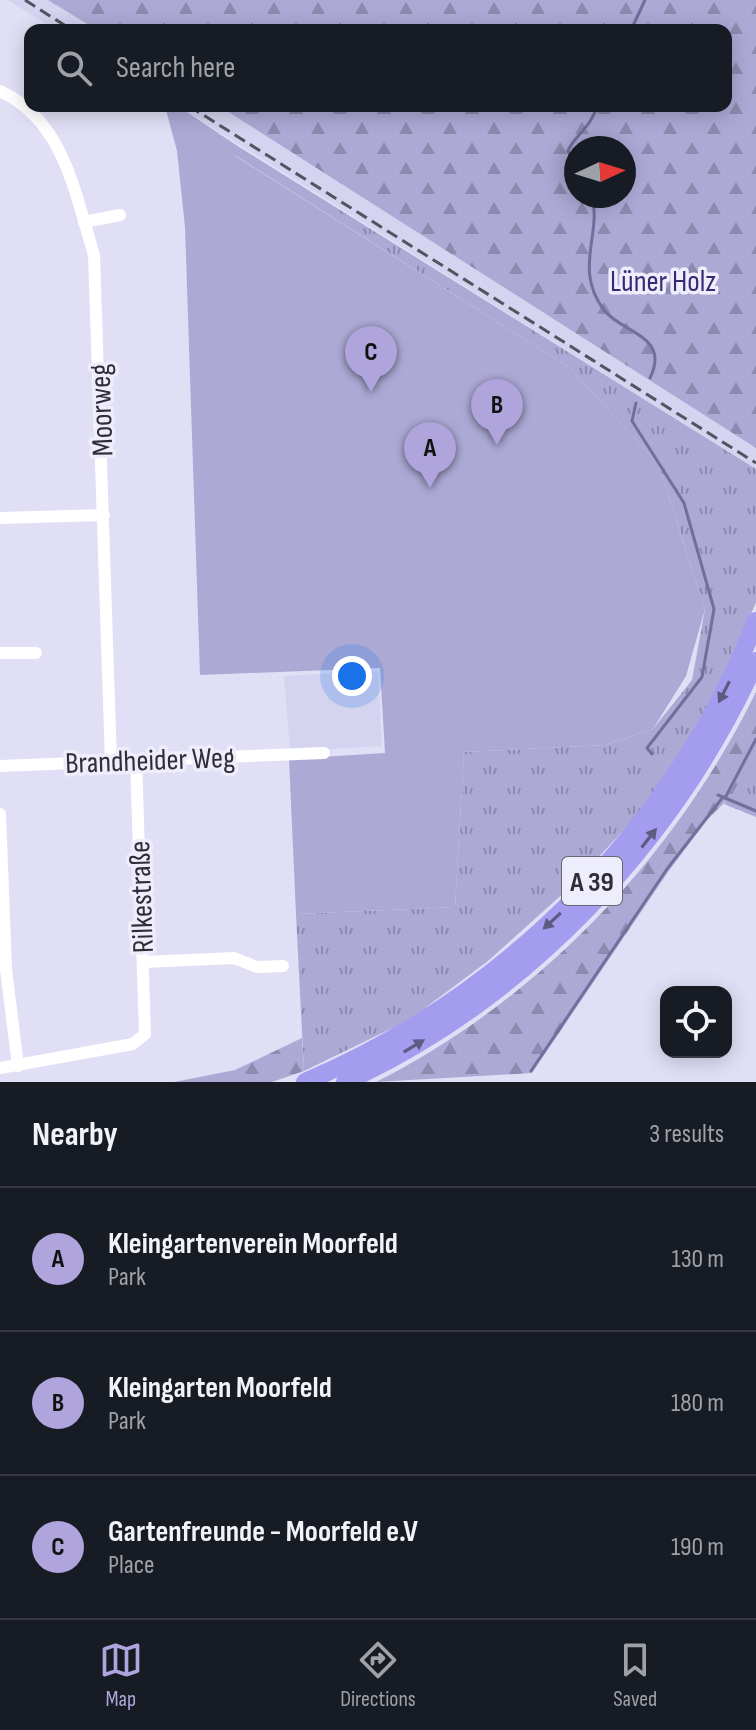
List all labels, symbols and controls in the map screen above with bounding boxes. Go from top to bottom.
search box [24,24,732,112]
icon: search [52,46,96,90]
text: Search here [116,50,235,86]
north arrow [564,136,636,208]
park label: Lüner Holz [610,264,716,300]
pin: C [345,326,397,392]
street label: Moorweg [82,363,122,457]
pin: B [471,379,523,445]
pin: A [404,422,456,488]
your location [332,656,372,696]
one-way arrow [717,681,731,704]
street label: Brandheider Weg [65,740,236,782]
one-way arrow [640,828,657,848]
street label: Rilkestraße [122,840,162,954]
road number: A 39 [562,857,622,905]
one-way arrow [542,912,561,930]
map controls [660,986,732,1058]
button: locate [660,986,732,1058]
one-way arrow [403,1039,425,1053]
text: Nearby [32,1114,118,1155]
text: 3 results [649,1119,724,1150]
text: Kleingartenverein Moorfeld [108,1226,398,1262]
text: A [52,1244,64,1275]
text: 130 m [672,1244,724,1275]
text: Park [108,1262,146,1293]
text: Kleingarten Moorfeld [108,1370,332,1406]
text: B [52,1388,64,1419]
text: 180 m [671,1388,724,1419]
text: Park [108,1406,146,1437]
text: Gartenfreunde - Moorfeld e.V [108,1514,418,1550]
text: C [51,1532,65,1563]
text: 190 m [671,1532,724,1563]
text: Place [108,1550,155,1581]
tab: Map [99,1638,143,1713]
tab: Directions [340,1638,416,1713]
tab: Saved [613,1638,657,1713]

